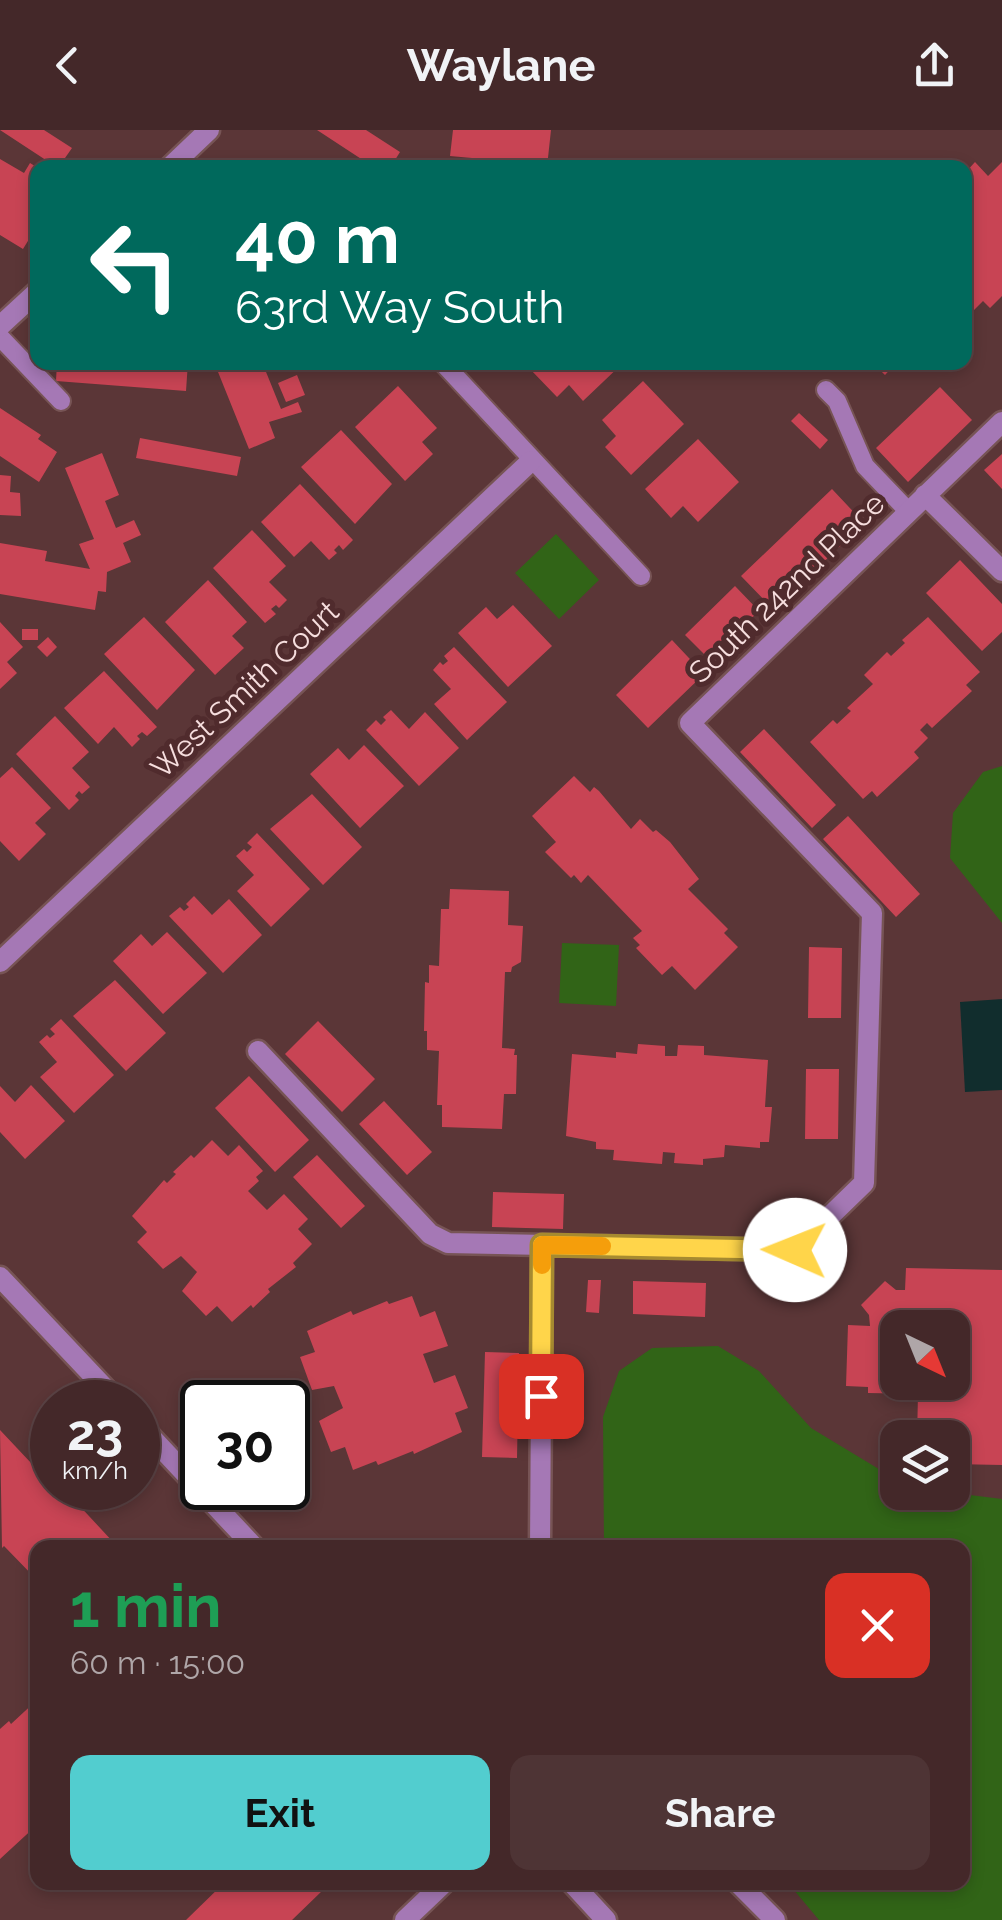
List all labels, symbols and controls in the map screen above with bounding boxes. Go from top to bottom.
icon: back [40,38,95,93]
icon: share [907,38,962,93]
text: Waylane [407,39,595,92]
text: 40 m [235,197,400,279]
icon: left [70,200,200,330]
text: 63rd Way South [235,281,565,334]
street label: South 242nd Place [682,486,891,690]
street label: West Smith Court [144,594,346,785]
position arrow [743,1198,847,1302]
north arrow [880,1310,970,1400]
map controls [880,1310,970,1510]
pin [499,1354,584,1439]
icon: arrive [514,1369,569,1424]
speed limit sign: 30 [180,1380,310,1510]
text: 23 [67,1403,123,1462]
button: layers [880,1420,970,1510]
text: km/h [62,1455,128,1485]
text: 1 min [70,1571,221,1641]
button: close [825,1573,930,1678]
text: 60 m · 15:00 [70,1644,245,1681]
button: Exit [70,1755,490,1870]
button: Share [510,1755,930,1870]

